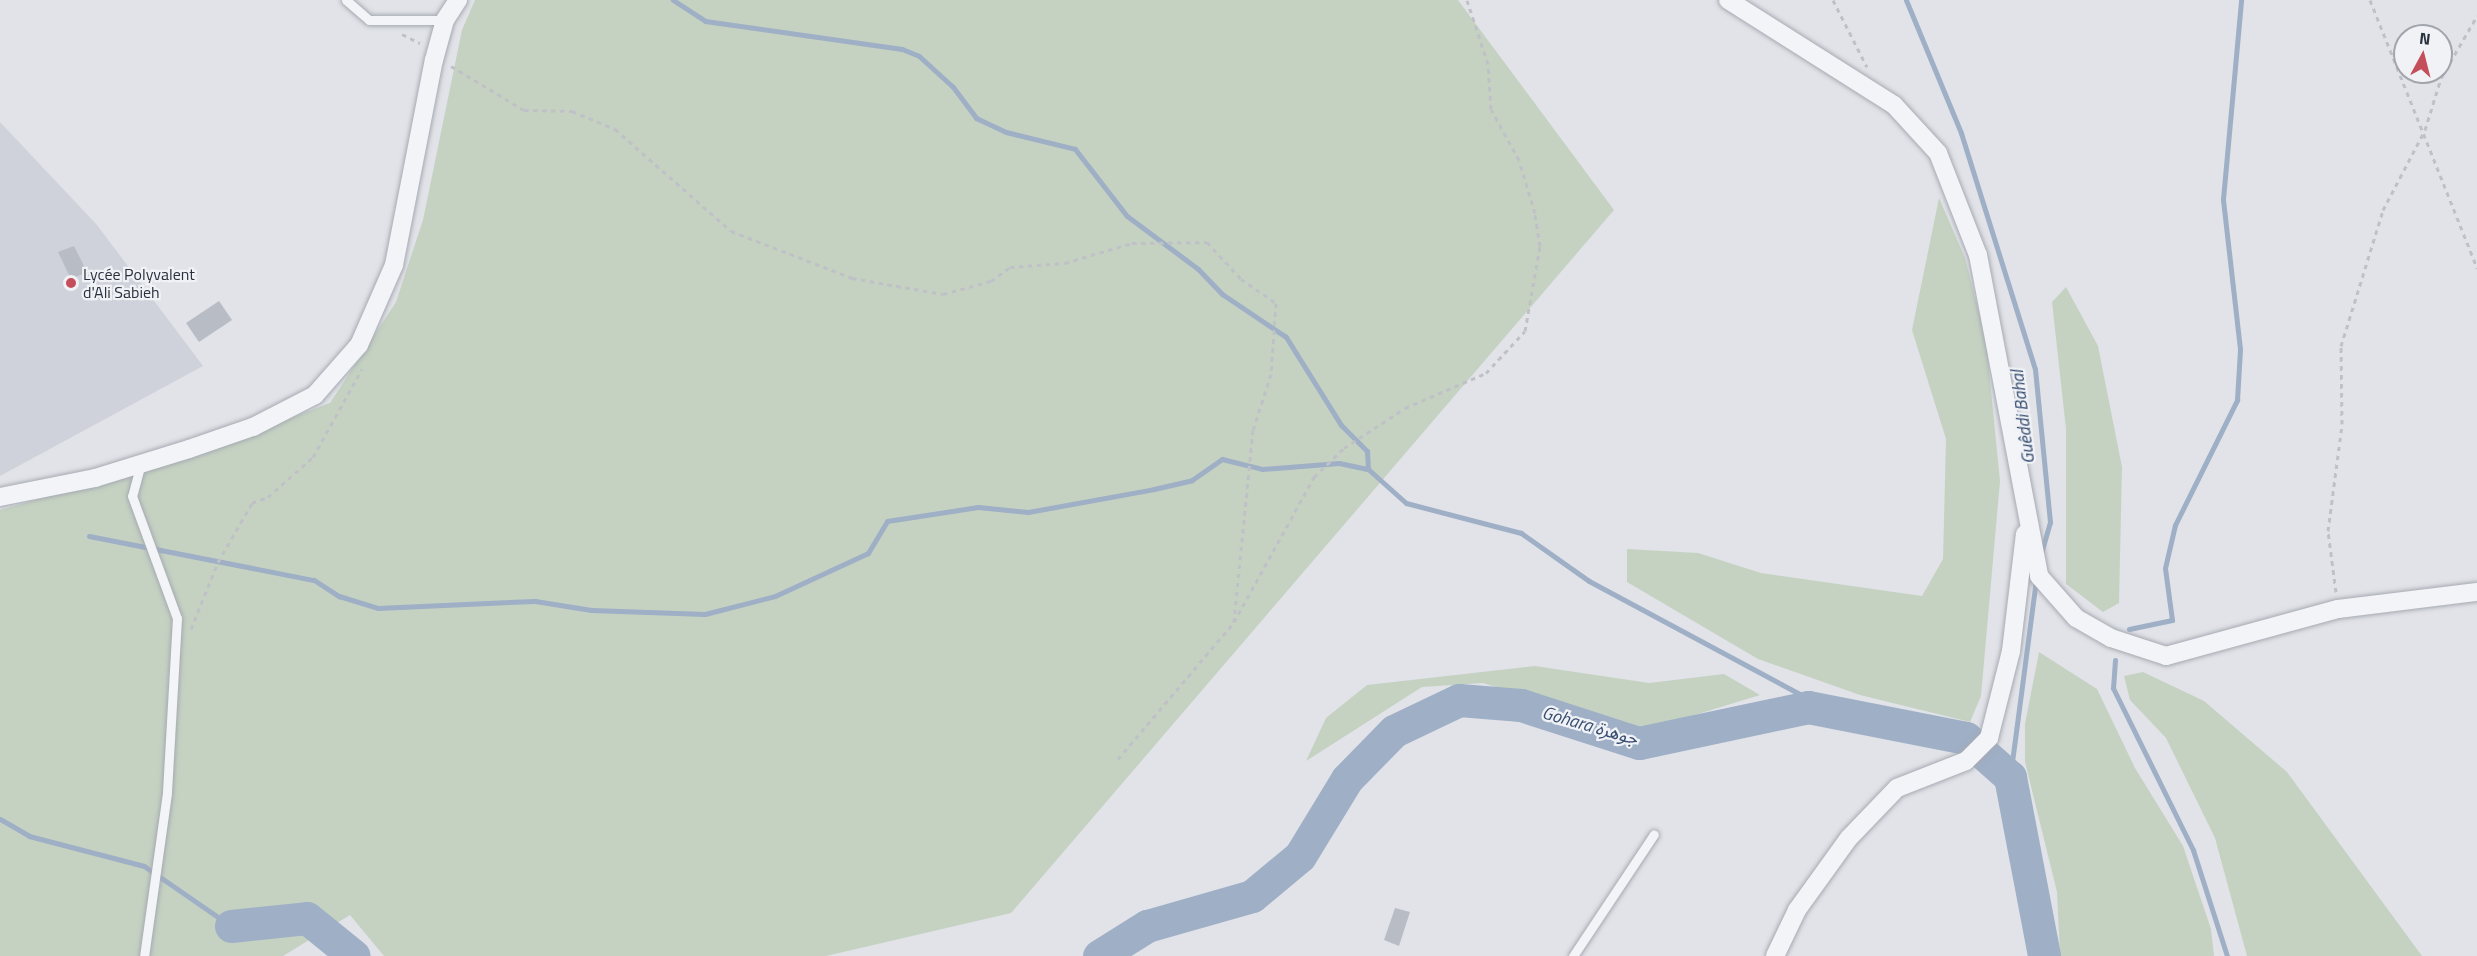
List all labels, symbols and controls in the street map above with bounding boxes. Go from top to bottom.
north arrow [2393,24,2453,84]
text: N [2418,26,2432,51]
place label: Lycée Polyvalent d'Ali Sabieh [83,264,195,302]
marker: Lycée Polyvalent d'Ali Sabieh [64,276,78,290]
water label: Guêddi Bahal [2007,369,2039,465]
water label: Gohara جوهرة [1540,702,1640,750]

